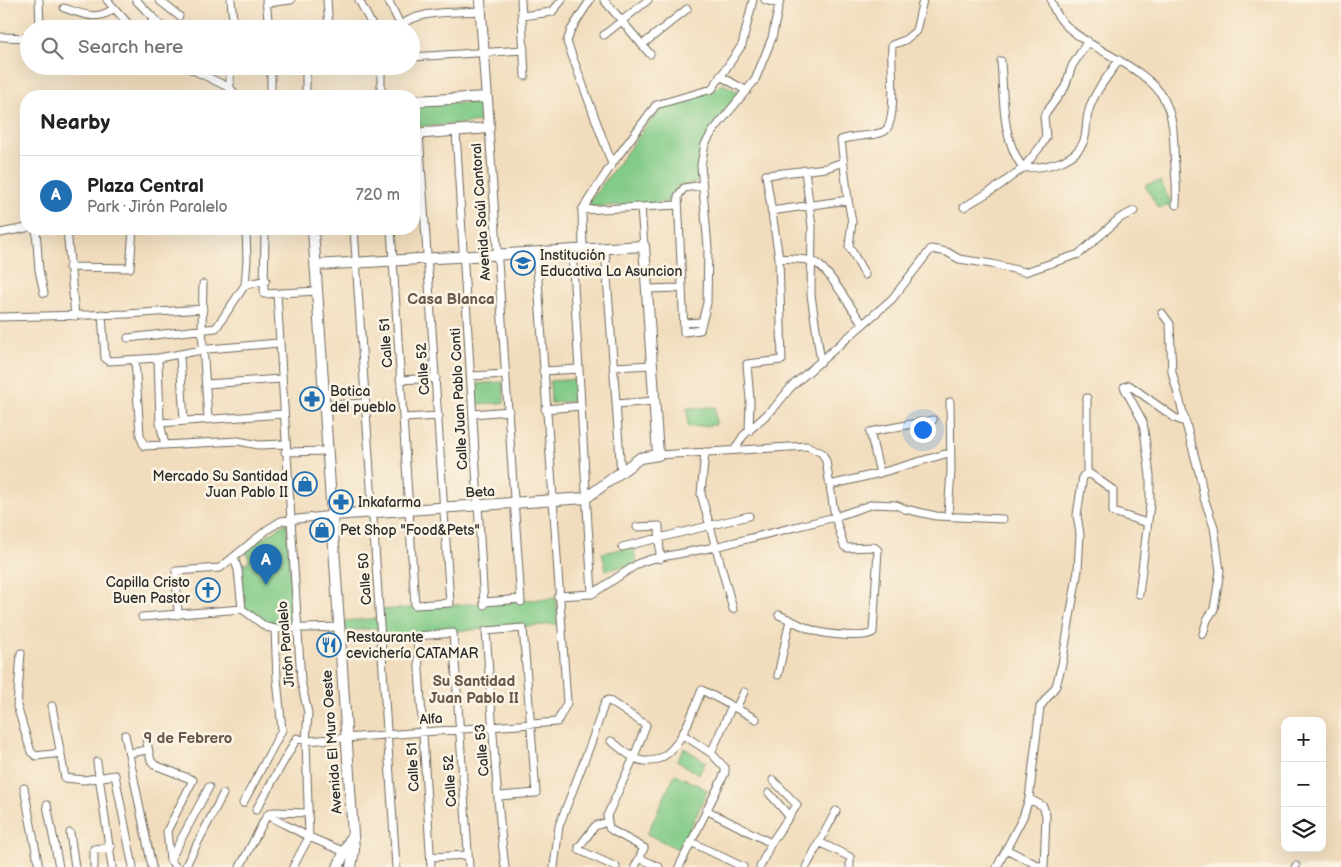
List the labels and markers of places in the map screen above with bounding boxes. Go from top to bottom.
place label: Institución Educativa La Asuncion [540,247,682,280]
school or university icon: Institución Educativa La Asuncion [510,250,536,276]
place label: Botica del pueblo [330,383,396,416]
pharmacy icon: Botica del pueblo [299,386,325,412]
place label: Mercado Su Santidad Juan Pablo II [152,468,288,501]
shop icon: Mercado Su Santidad Juan Pablo II [292,471,318,497]
pharmacy icon: Inkafarma [328,489,354,515]
place label: Inkafarma [358,494,421,511]
shop icon: Pet Shop "Food&Pets" [309,517,335,543]
place label: Pet Shop "Food&Pets" [340,522,480,539]
pin: A [250,544,282,585]
place label: Capilla Cristo Buen Pastor [106,574,191,607]
church icon: Capilla Cristo Buen Pastor [195,577,221,603]
place label: Restaurante cevichería CATAMAR [346,629,478,662]
restaurant icon: Restaurante cevichería CATAMAR [316,632,342,658]

